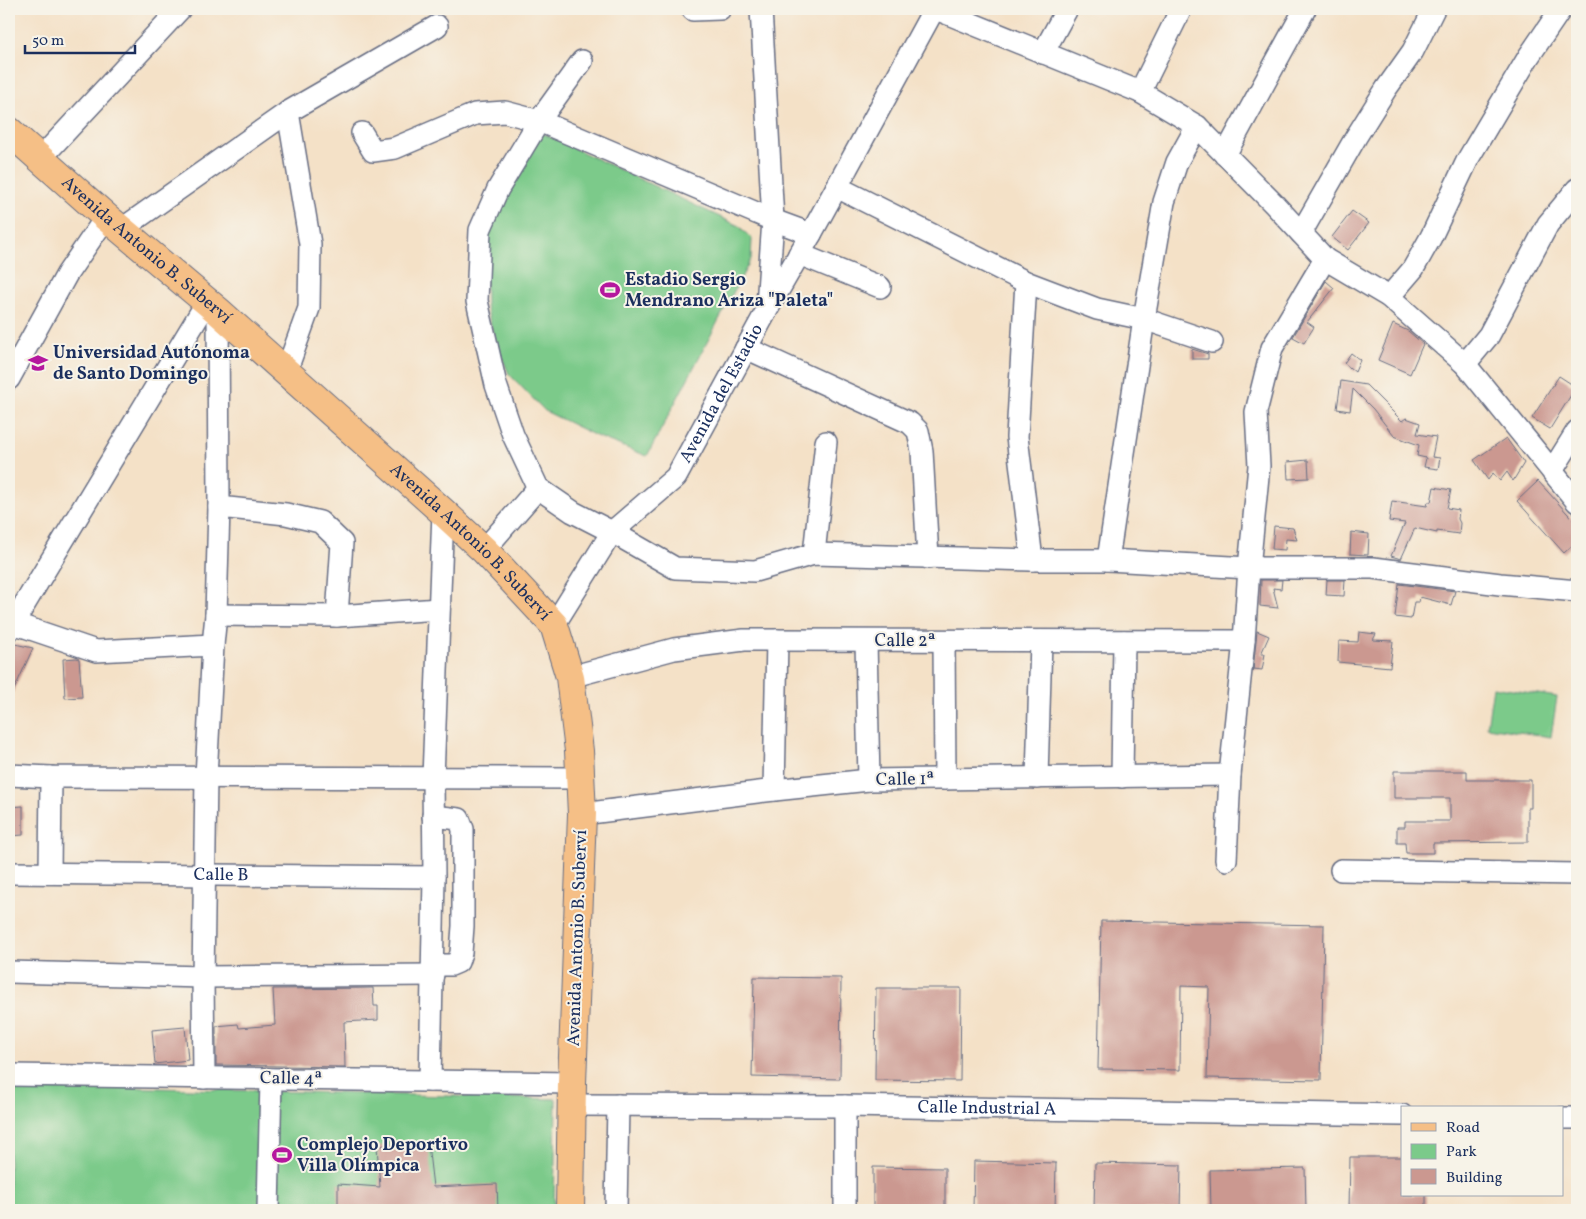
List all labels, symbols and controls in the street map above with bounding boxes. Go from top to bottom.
scale bar [25,22,135,54]
text: 50 m [32,31,64,52]
street label: Avenida Antonio B. Suberví [56,170,238,330]
place label: Estadio Sergio Mendrano Ariza "Paleta" [625,268,833,314]
sports icon: Estadio Sergio Mendrano Ariza "Paleta" [599,279,621,301]
street label: Avenida del Estadio [673,320,770,468]
place label: Universidad Autónoma de Santo Domingo [53,341,250,387]
school or university icon: Universidad Autónoma de Santo Domingo [27,352,49,374]
street label: Avenida Antonio B. Suberví [384,457,557,627]
street label: Calle 2ª [874,629,936,654]
street label: Calle 1ª [876,767,935,793]
street label: Avenida Antonio B. Suberví [562,829,594,1047]
street label: Calle B [193,862,249,888]
street label: Calle 4ª [260,1066,322,1092]
street label: Calle Industrial A [917,1095,1057,1122]
legend [1401,1106,1564,1196]
text: Road [1446,1118,1480,1139]
place label: Complejo Deportivo Villa Olímpica [297,1133,468,1179]
text: Park [1446,1142,1477,1163]
sports icon: Complejo Deportivo Villa Olímpica [271,1144,293,1166]
text: Building [1446,1168,1503,1189]

